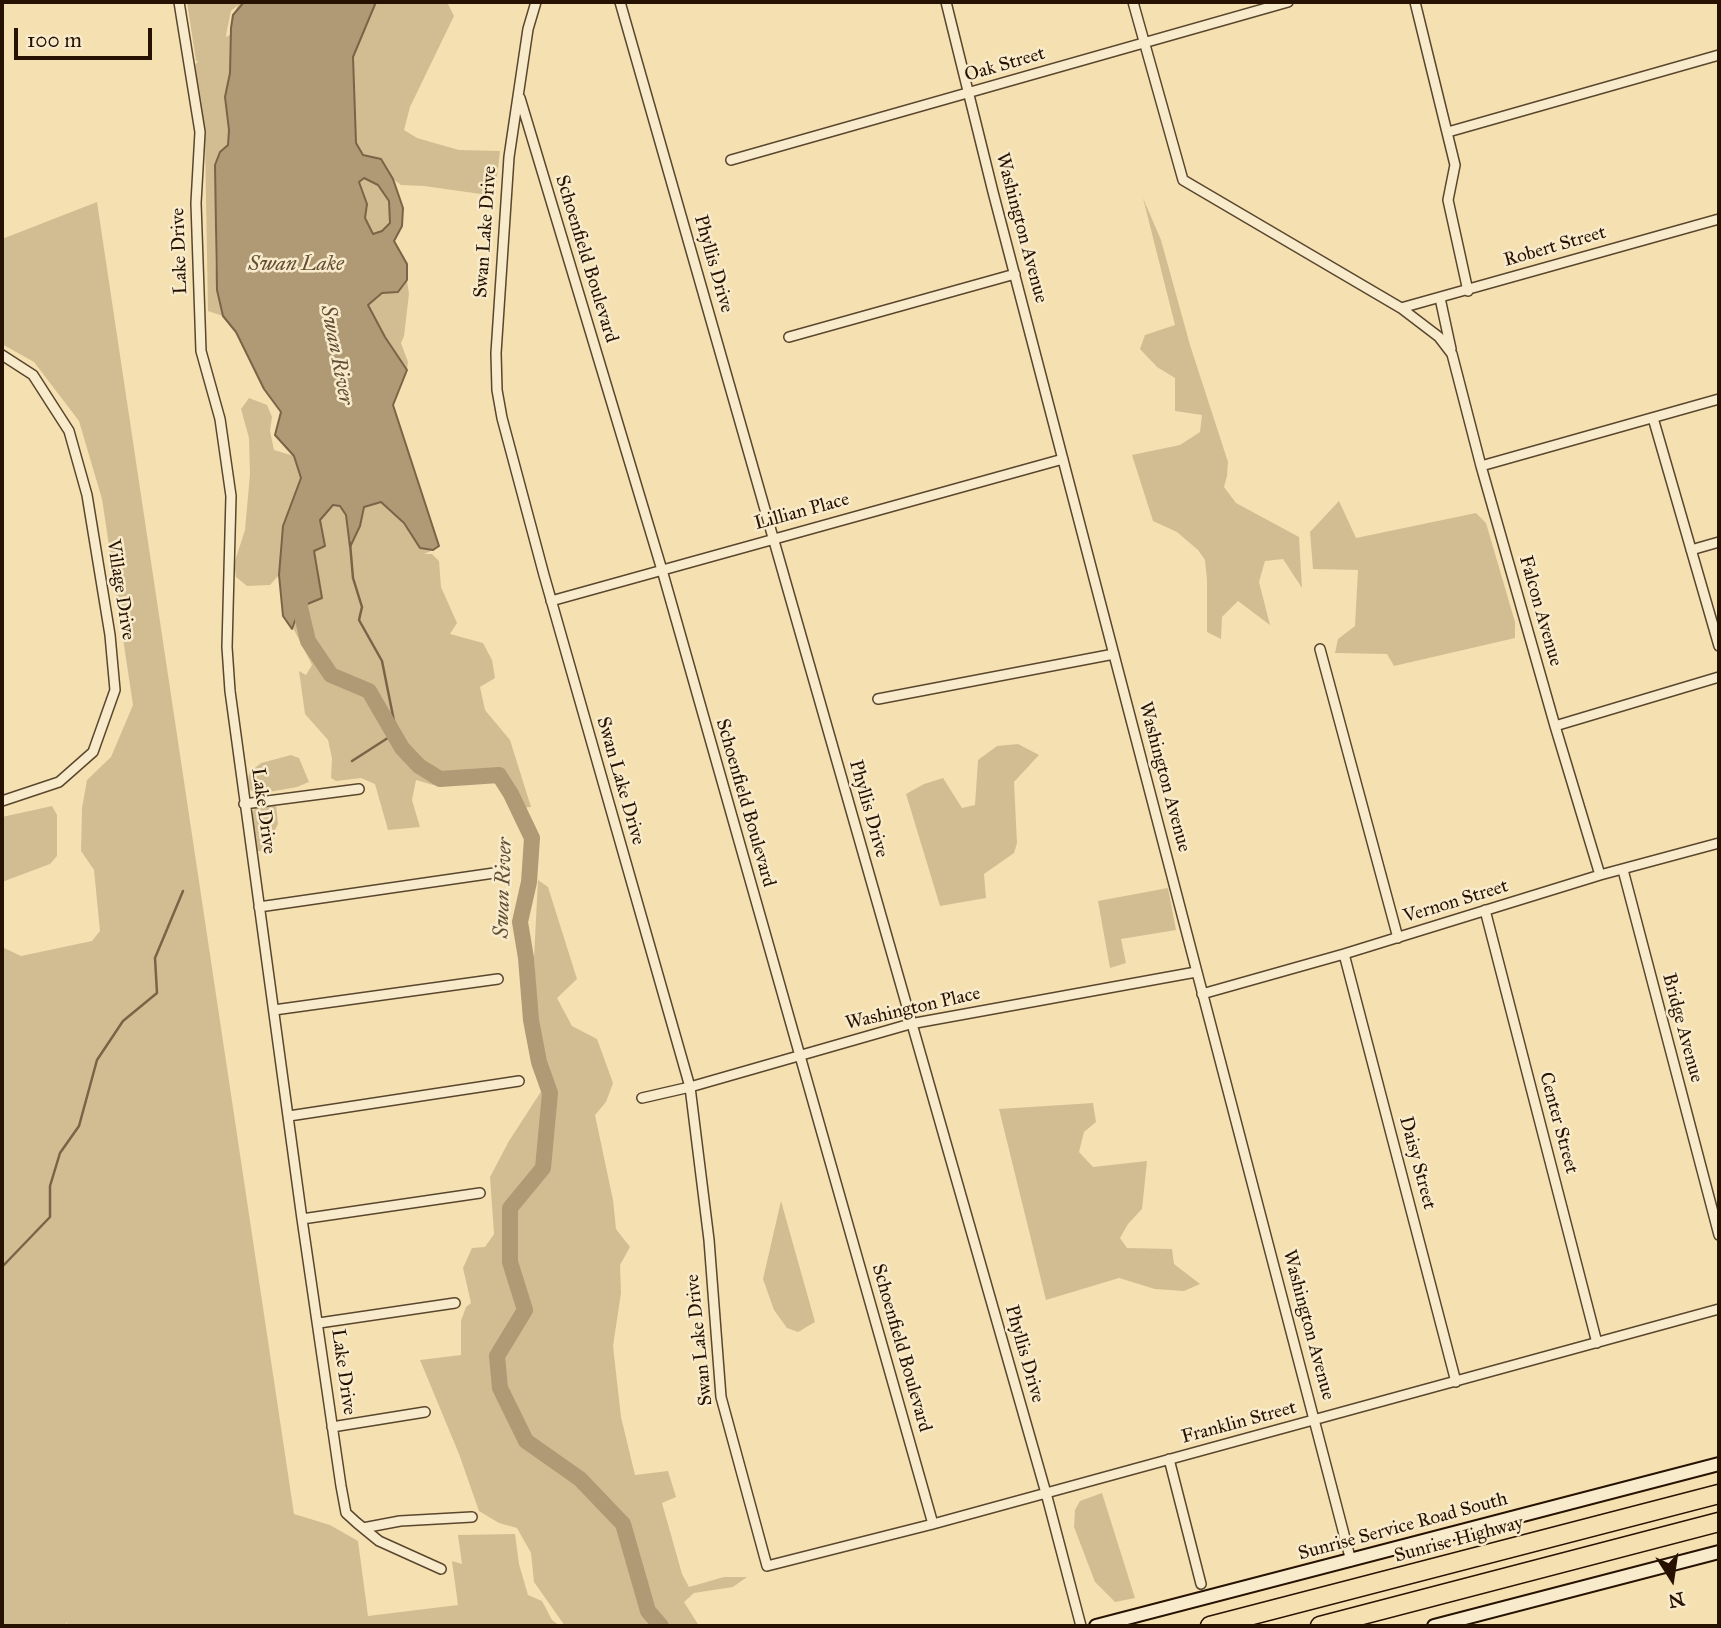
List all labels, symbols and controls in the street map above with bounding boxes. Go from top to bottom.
scale bar [18,14,156,58]
text: 100 m [27,27,82,53]
street label: Oak Street [962,43,1048,87]
street label: Washington Avenue [990,150,1052,306]
street label: Swan Lake Drive [470,165,502,299]
street label: Schoenfield Boulevard [550,172,622,346]
street label: Lake Drive [167,207,193,295]
street label: Phyllis Drive [688,213,738,315]
street label: Robert Street [1501,222,1609,272]
water label: Swan Lake [248,252,344,278]
water label: Swan River [314,303,358,407]
street label: Lillian Place [752,488,852,536]
street label: Village Drive [101,538,139,642]
street label: Falcon Avenue [1513,553,1567,669]
street label: Washington Avenue [1133,699,1195,855]
street label: Swan Lake Drive [591,714,649,848]
street label: Schoenfield Boulevard [710,716,780,890]
street label: Phyllis Drive [843,758,893,860]
street label: Lake Drive [246,767,280,855]
water label: Swan River [490,837,518,939]
street label: Vernon Street [1401,875,1511,929]
street label: Bridge Avenue [1656,971,1708,1085]
street label: Washington Place [843,982,983,1036]
street label: Center Street [1534,1070,1582,1176]
street label: Daisy Street [1394,1114,1440,1212]
street label: Washington Avenue [1277,1247,1339,1403]
street label: Schoenfield Boulevard [866,1261,936,1435]
street label: Swan Lake Drive [682,1273,718,1407]
street label: Phyllis Drive [999,1303,1049,1405]
street label: Lake Drive [326,1328,360,1416]
street label: Franklin Street [1179,1397,1299,1449]
street label: Sunrise Service Road South [1296,1488,1510,1566]
street label: Sunrise Highway [1392,1512,1526,1568]
north arrow [1637,1544,1707,1614]
text: N [1666,1587,1687,1613]

